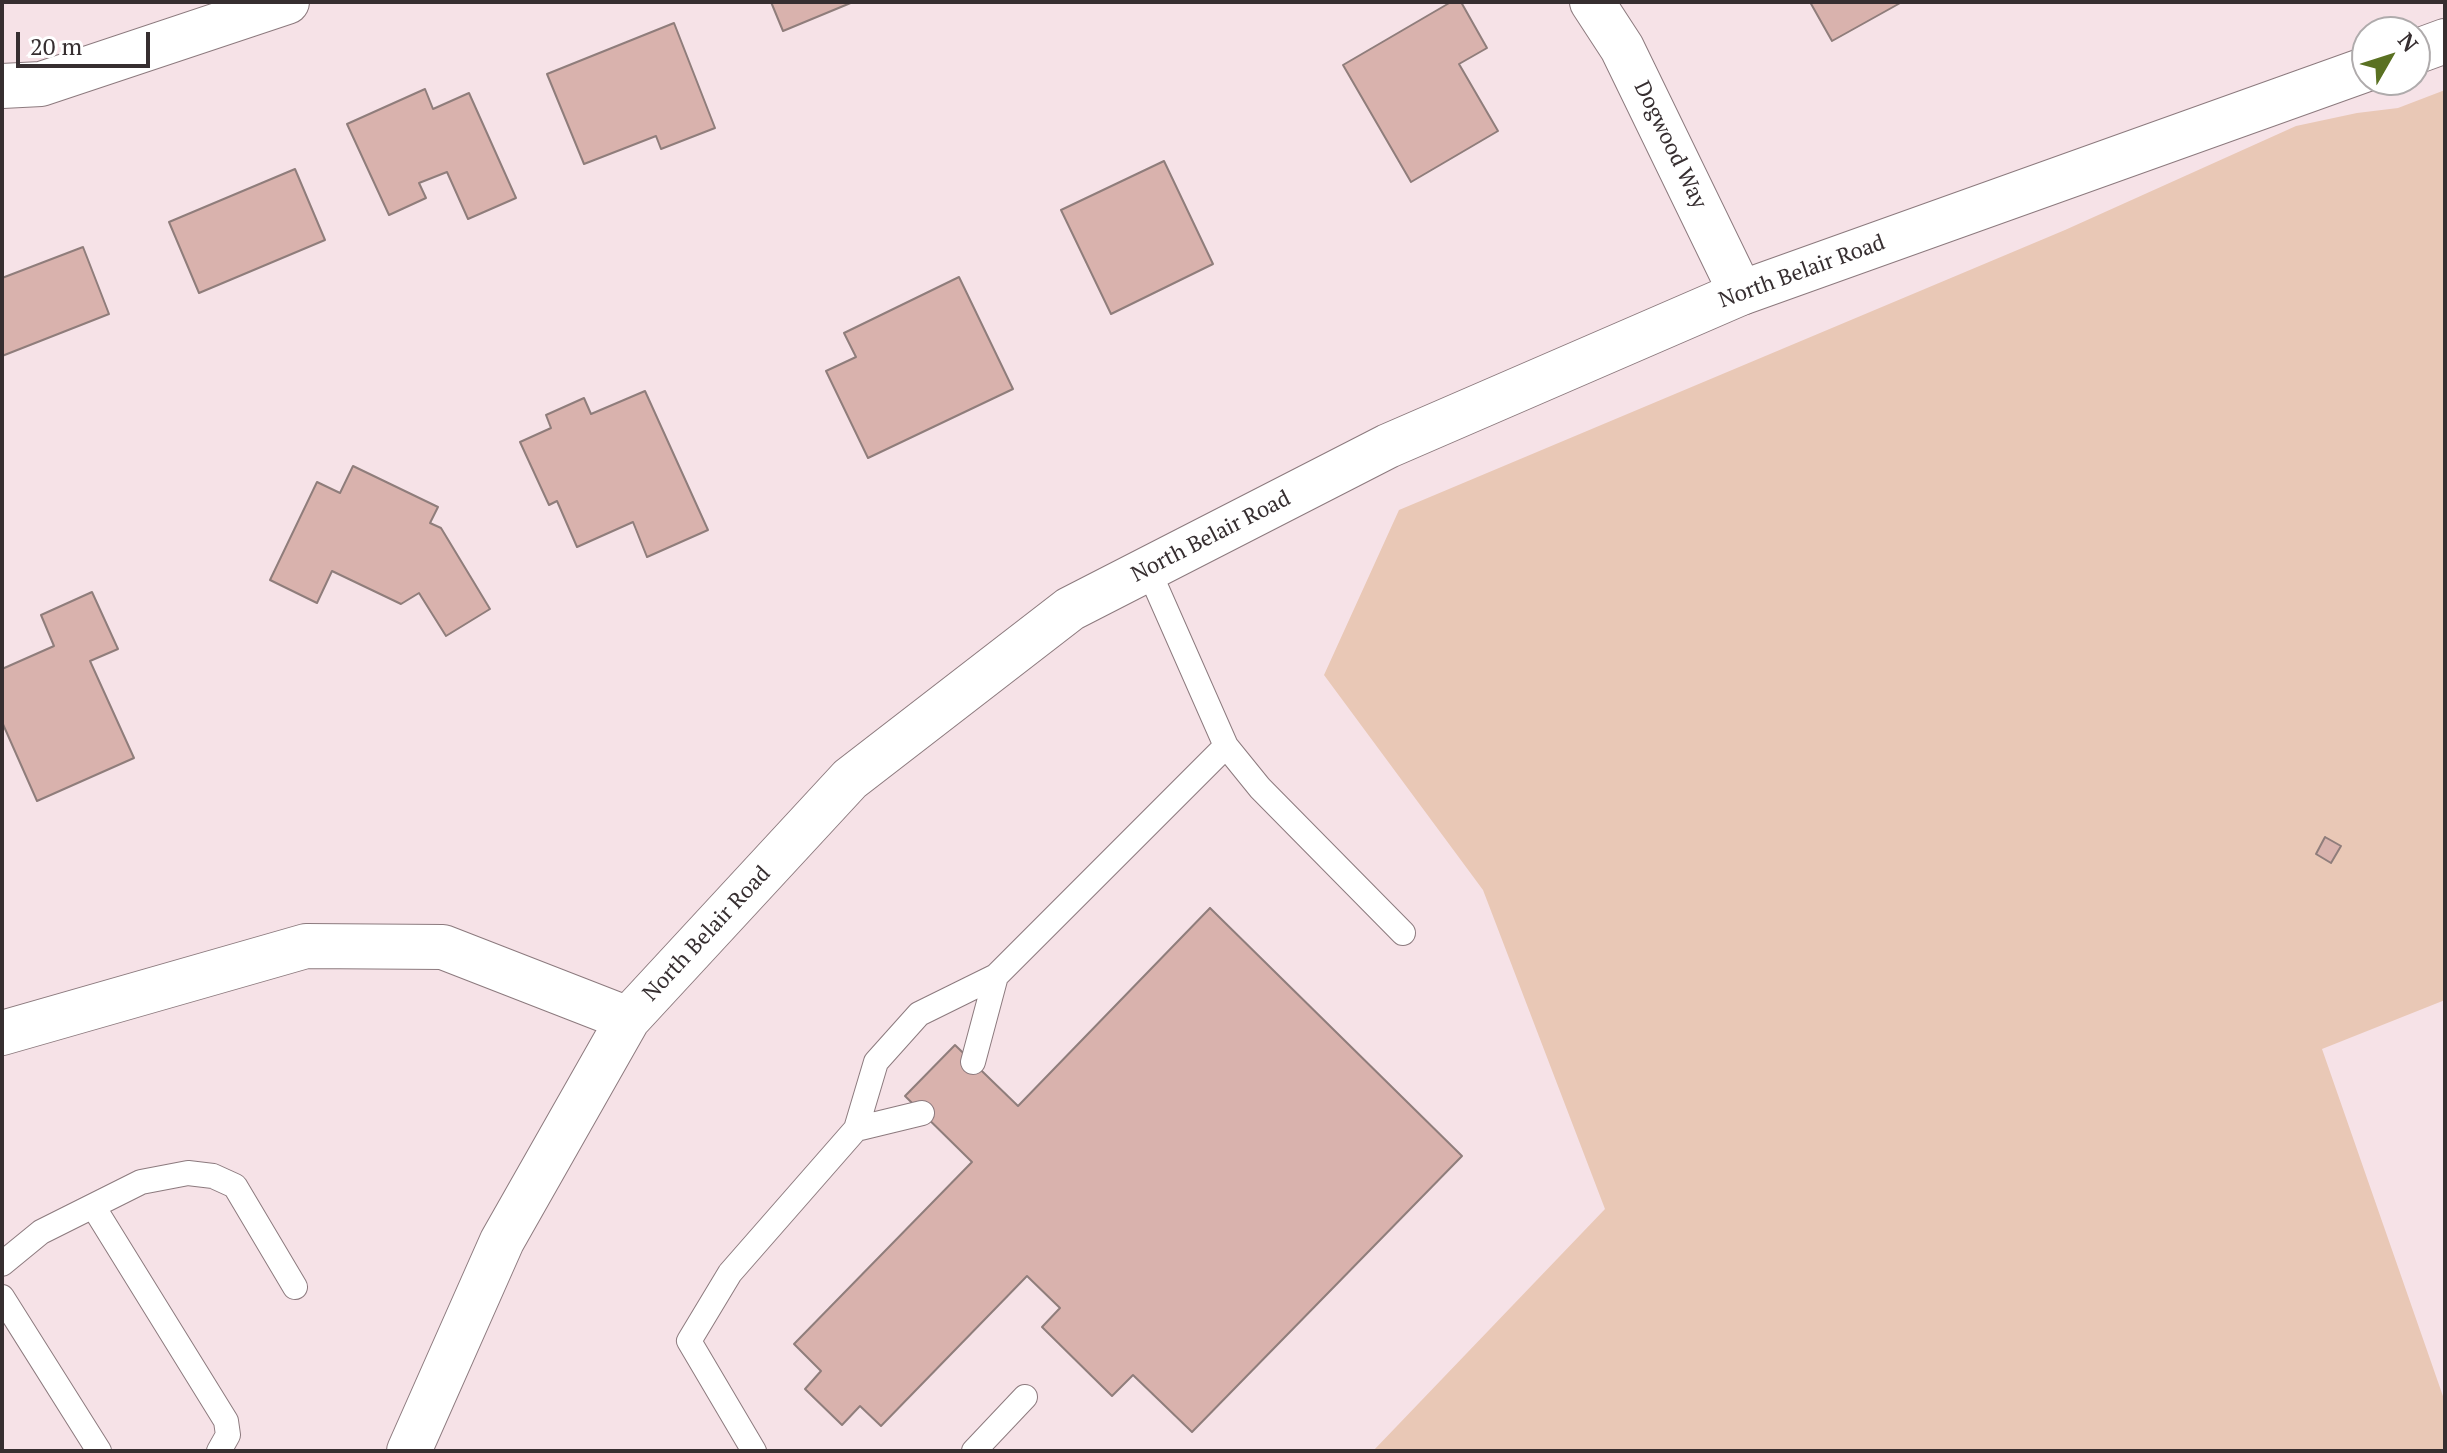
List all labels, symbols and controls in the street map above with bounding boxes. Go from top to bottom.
scale bar [20,16,154,66]
north arrow [2351,16,2431,96]
text: N [2392,26,2425,57]
text: 20 m [30,30,82,62]
street label: Dogwood Way [1628,77,1712,213]
street label: North Belair Road [1715,230,1889,314]
street label: North Belair Road [1127,486,1295,588]
street label: North Belair Road [638,861,776,1007]

